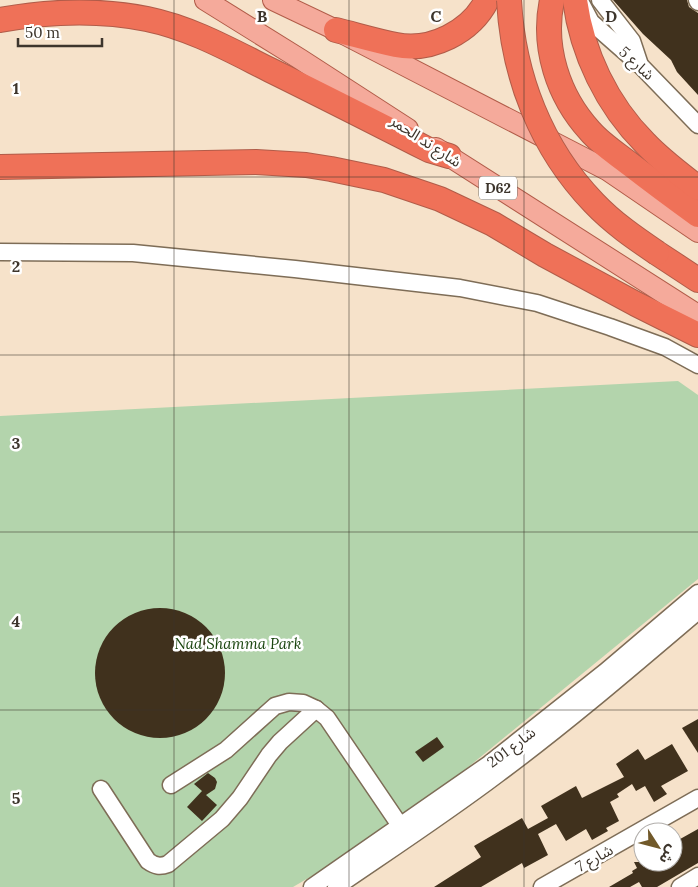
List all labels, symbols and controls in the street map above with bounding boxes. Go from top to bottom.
text: B [257,6,268,26]
text: C [430,6,442,26]
text: D [605,6,617,26]
scale bar [18,15,101,47]
text: 50 m [25,23,60,42]
street label: شارع 5 [613,42,659,86]
text: 1 [13,78,19,98]
street label: شارع ند الحمر [384,110,465,174]
road number: D62 [479,177,517,200]
text: 2 [12,256,20,276]
text: 3 [12,433,21,453]
text: 4 [12,611,21,631]
park label: Nad Shamma Park [175,634,302,653]
street label: شارع 201 [483,722,541,774]
text: 5 [12,788,21,808]
north arrow [633,822,683,872]
street label: شارع 7 [572,840,618,879]
text: ش [656,842,681,868]

